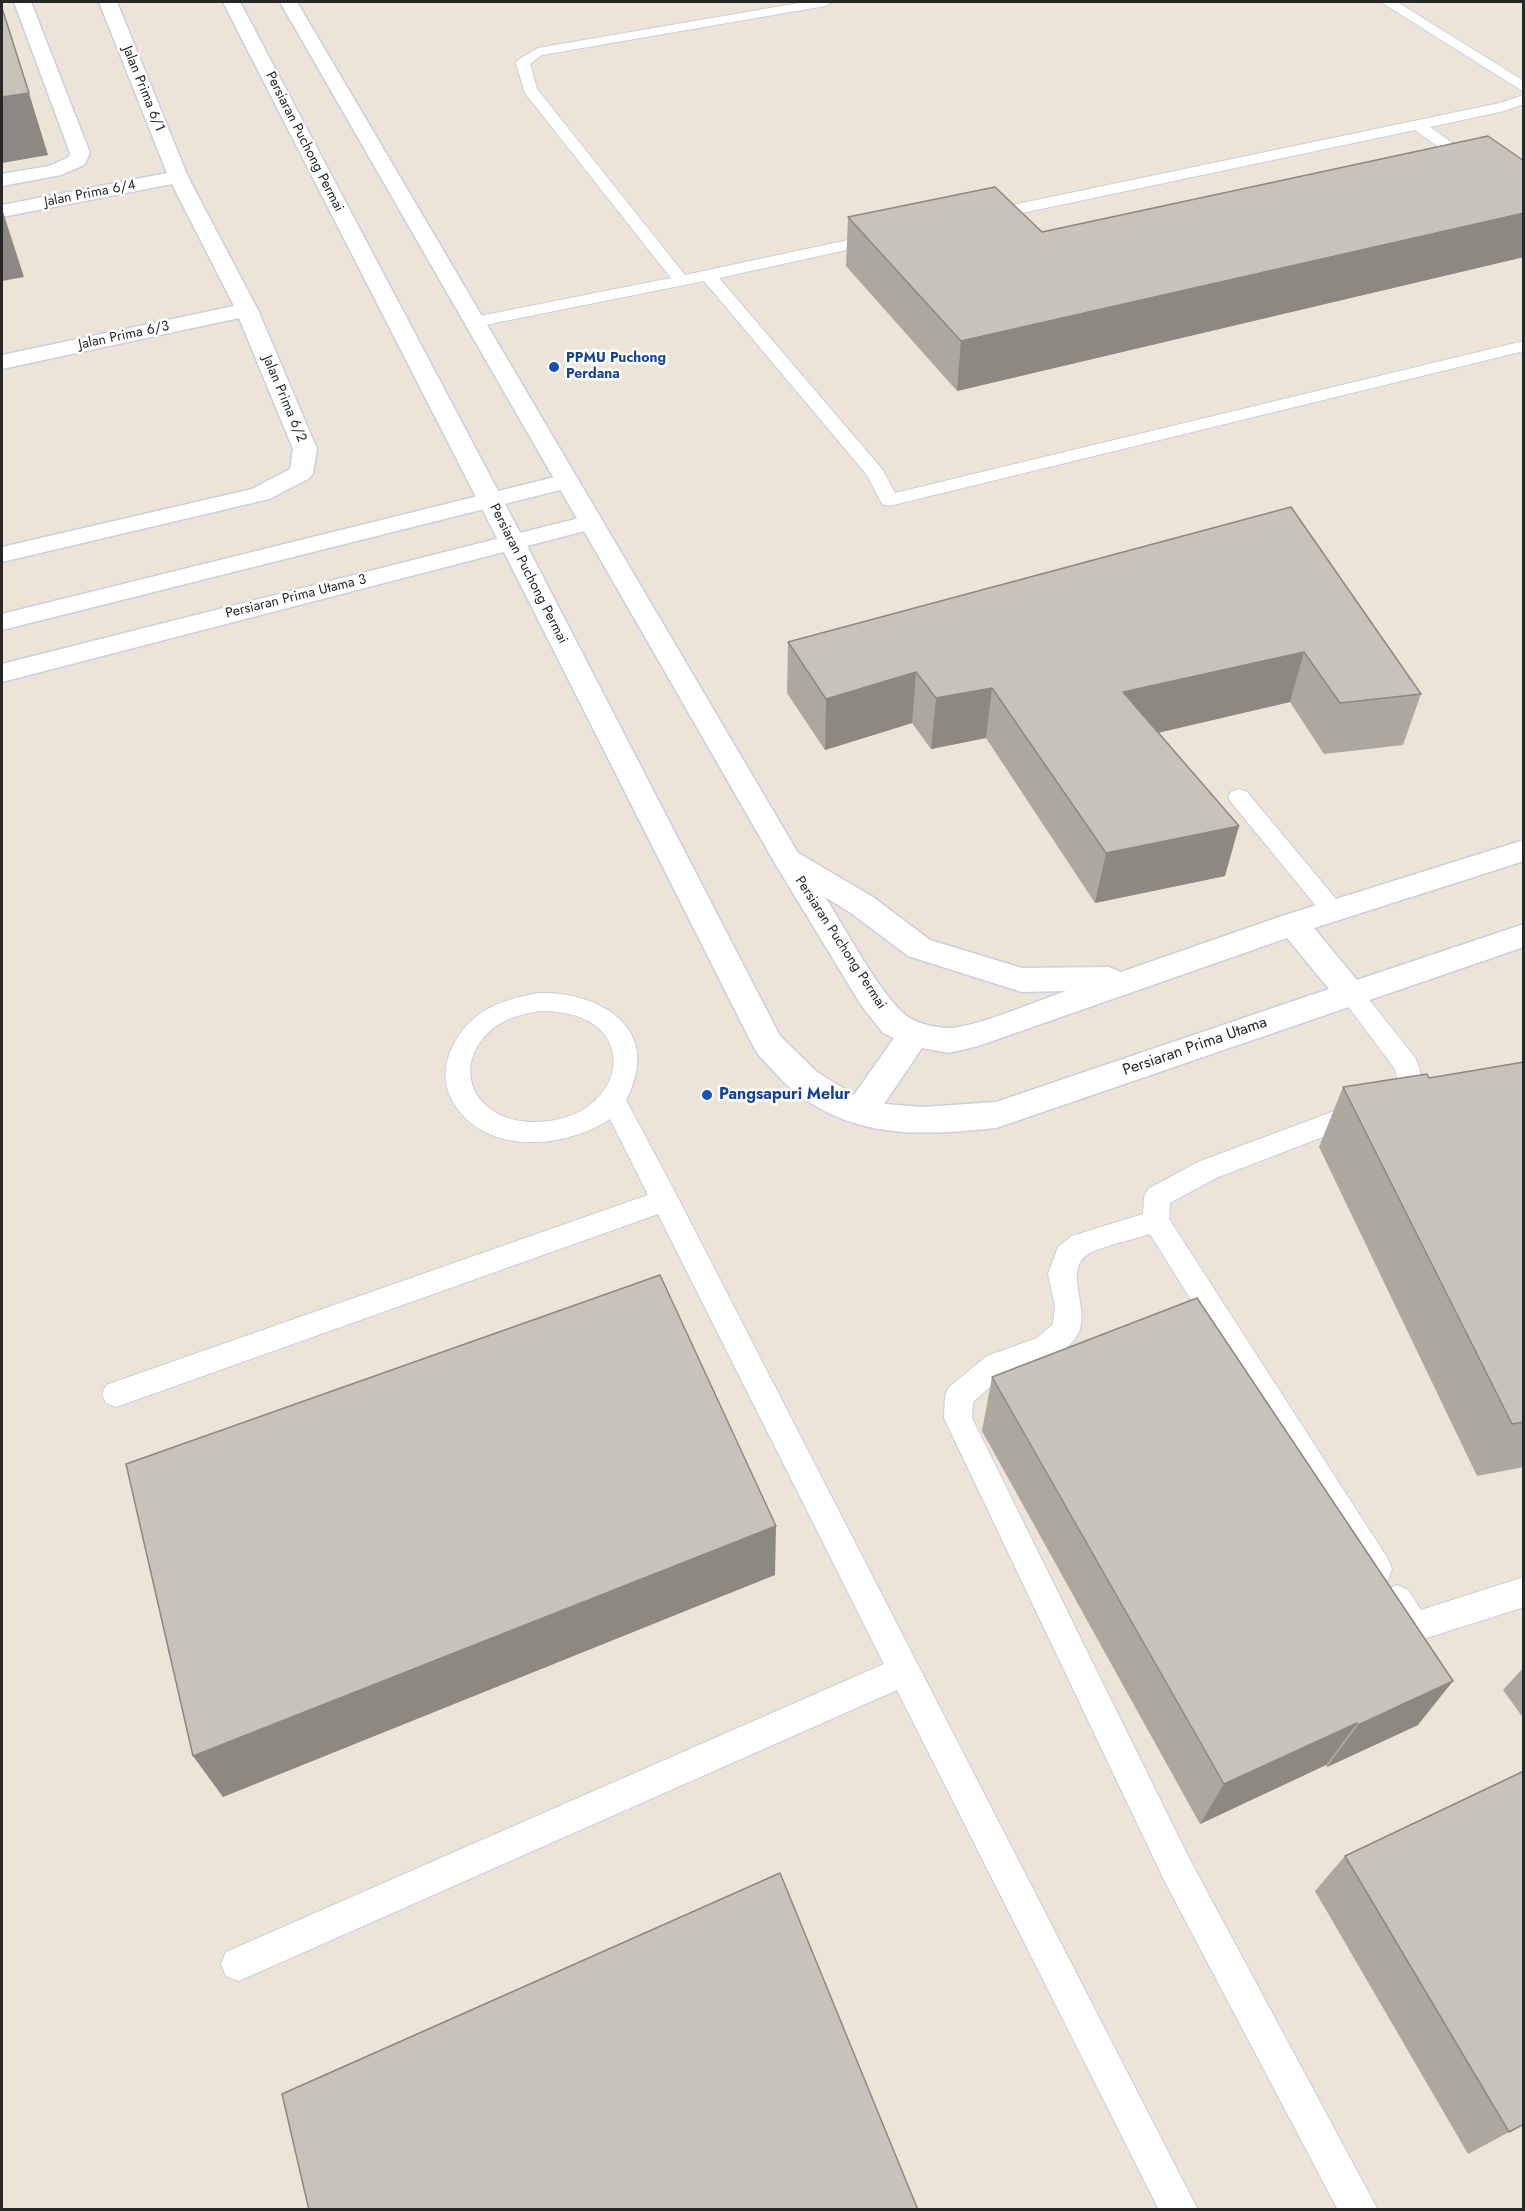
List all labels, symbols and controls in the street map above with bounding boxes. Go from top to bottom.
street label: Jalan Prima 6/1 [118,44,168,134]
street label: Persiaran Puchong Permai [261,69,347,215]
street label: Jalan Prima 6/4 [43,177,137,211]
street label: Jalan Prima 6/3 [77,318,171,354]
place label: PPMU Puchong Perdana [566,351,666,384]
street label: Jalan Prima 6/2 [258,353,310,445]
marker: PPMU Puchong Perdana [547,360,561,374]
street label: Persiaran Puchong Permai [485,501,571,647]
street label: Persiaran Prima Utama 3 [224,571,368,623]
street label: Persiaran Puchong Permai [791,873,889,1013]
street label: Persiaran Prima Utama [1120,1013,1270,1081]
place label: Pangsapuri Melur [719,1085,850,1105]
marker: Pangsapuri Melur [700,1088,714,1102]

